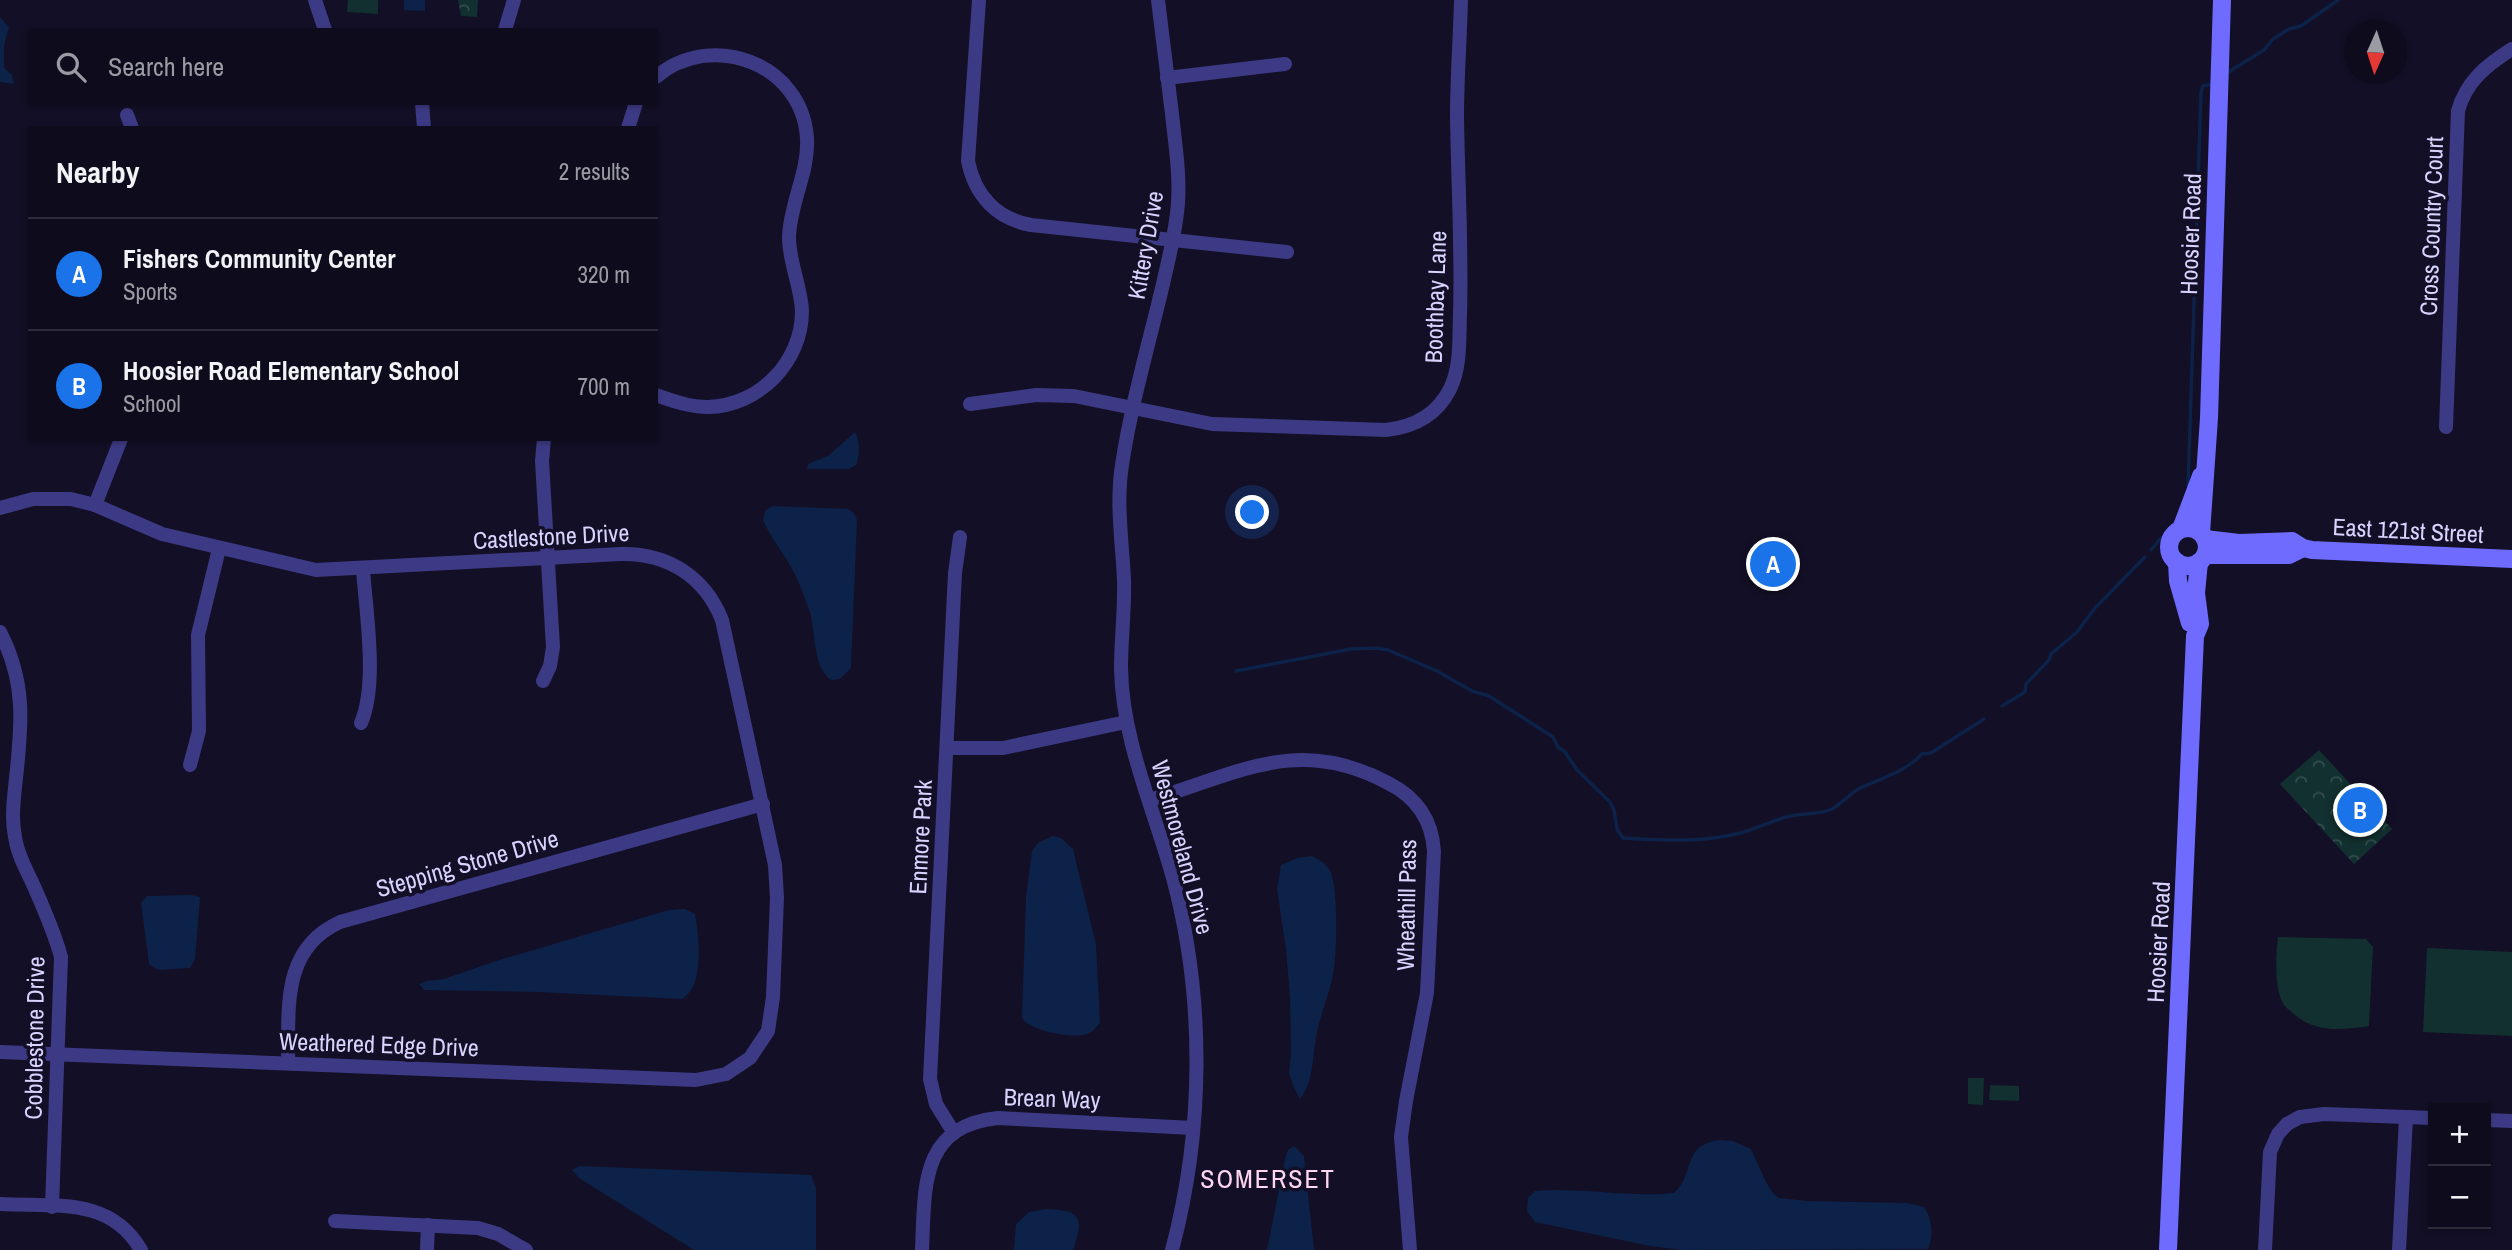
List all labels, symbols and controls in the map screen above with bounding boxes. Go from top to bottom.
north arrow [2344,21,2407,84]
search box [28,28,658,105]
icon: search [52,48,90,86]
text: Search here [108,49,224,84]
street label: Cross Country Court [2412,135,2450,316]
text: Nearby [56,152,139,192]
text: 2 results [559,156,630,187]
street label: Hoosier Road [2172,173,2208,295]
street label: Kittery Drive [1120,188,1170,302]
street label: Boothbay Lane [1417,230,1453,364]
text: Fishers Community Center [123,241,395,276]
text: A [72,259,86,290]
text: 320 m [578,259,630,290]
text: Sports [123,276,178,307]
text: Hoosier Road Elementary School [123,353,460,388]
text: B [72,371,86,402]
text: 700 m [578,371,630,402]
text: School [123,388,181,419]
your location [1235,495,1269,529]
street label: East 121st Street [2332,510,2485,550]
street label: Castlestone Drive [472,516,630,556]
pin: A [1750,538,1796,590]
street label: Westmoreland Drive [1144,756,1222,938]
street label: Enmore Park [901,779,939,895]
pin: B [2337,784,2383,836]
street label: Stepping Stone Drive [372,822,562,904]
street label: Wheathill Pass [1389,839,1423,971]
street label: Hoosier Road [2139,881,2177,1003]
street label: Cobblestone Drive [17,956,51,1120]
street label: Weathered Edge Drive [279,1025,479,1063]
street label: Brean Way [1003,1080,1101,1116]
map controls [2428,1103,2491,1229]
button: + [2428,1103,2491,1166]
district label: SOMERSET [1200,1161,1336,1196]
button: − [2428,1166,2491,1229]

